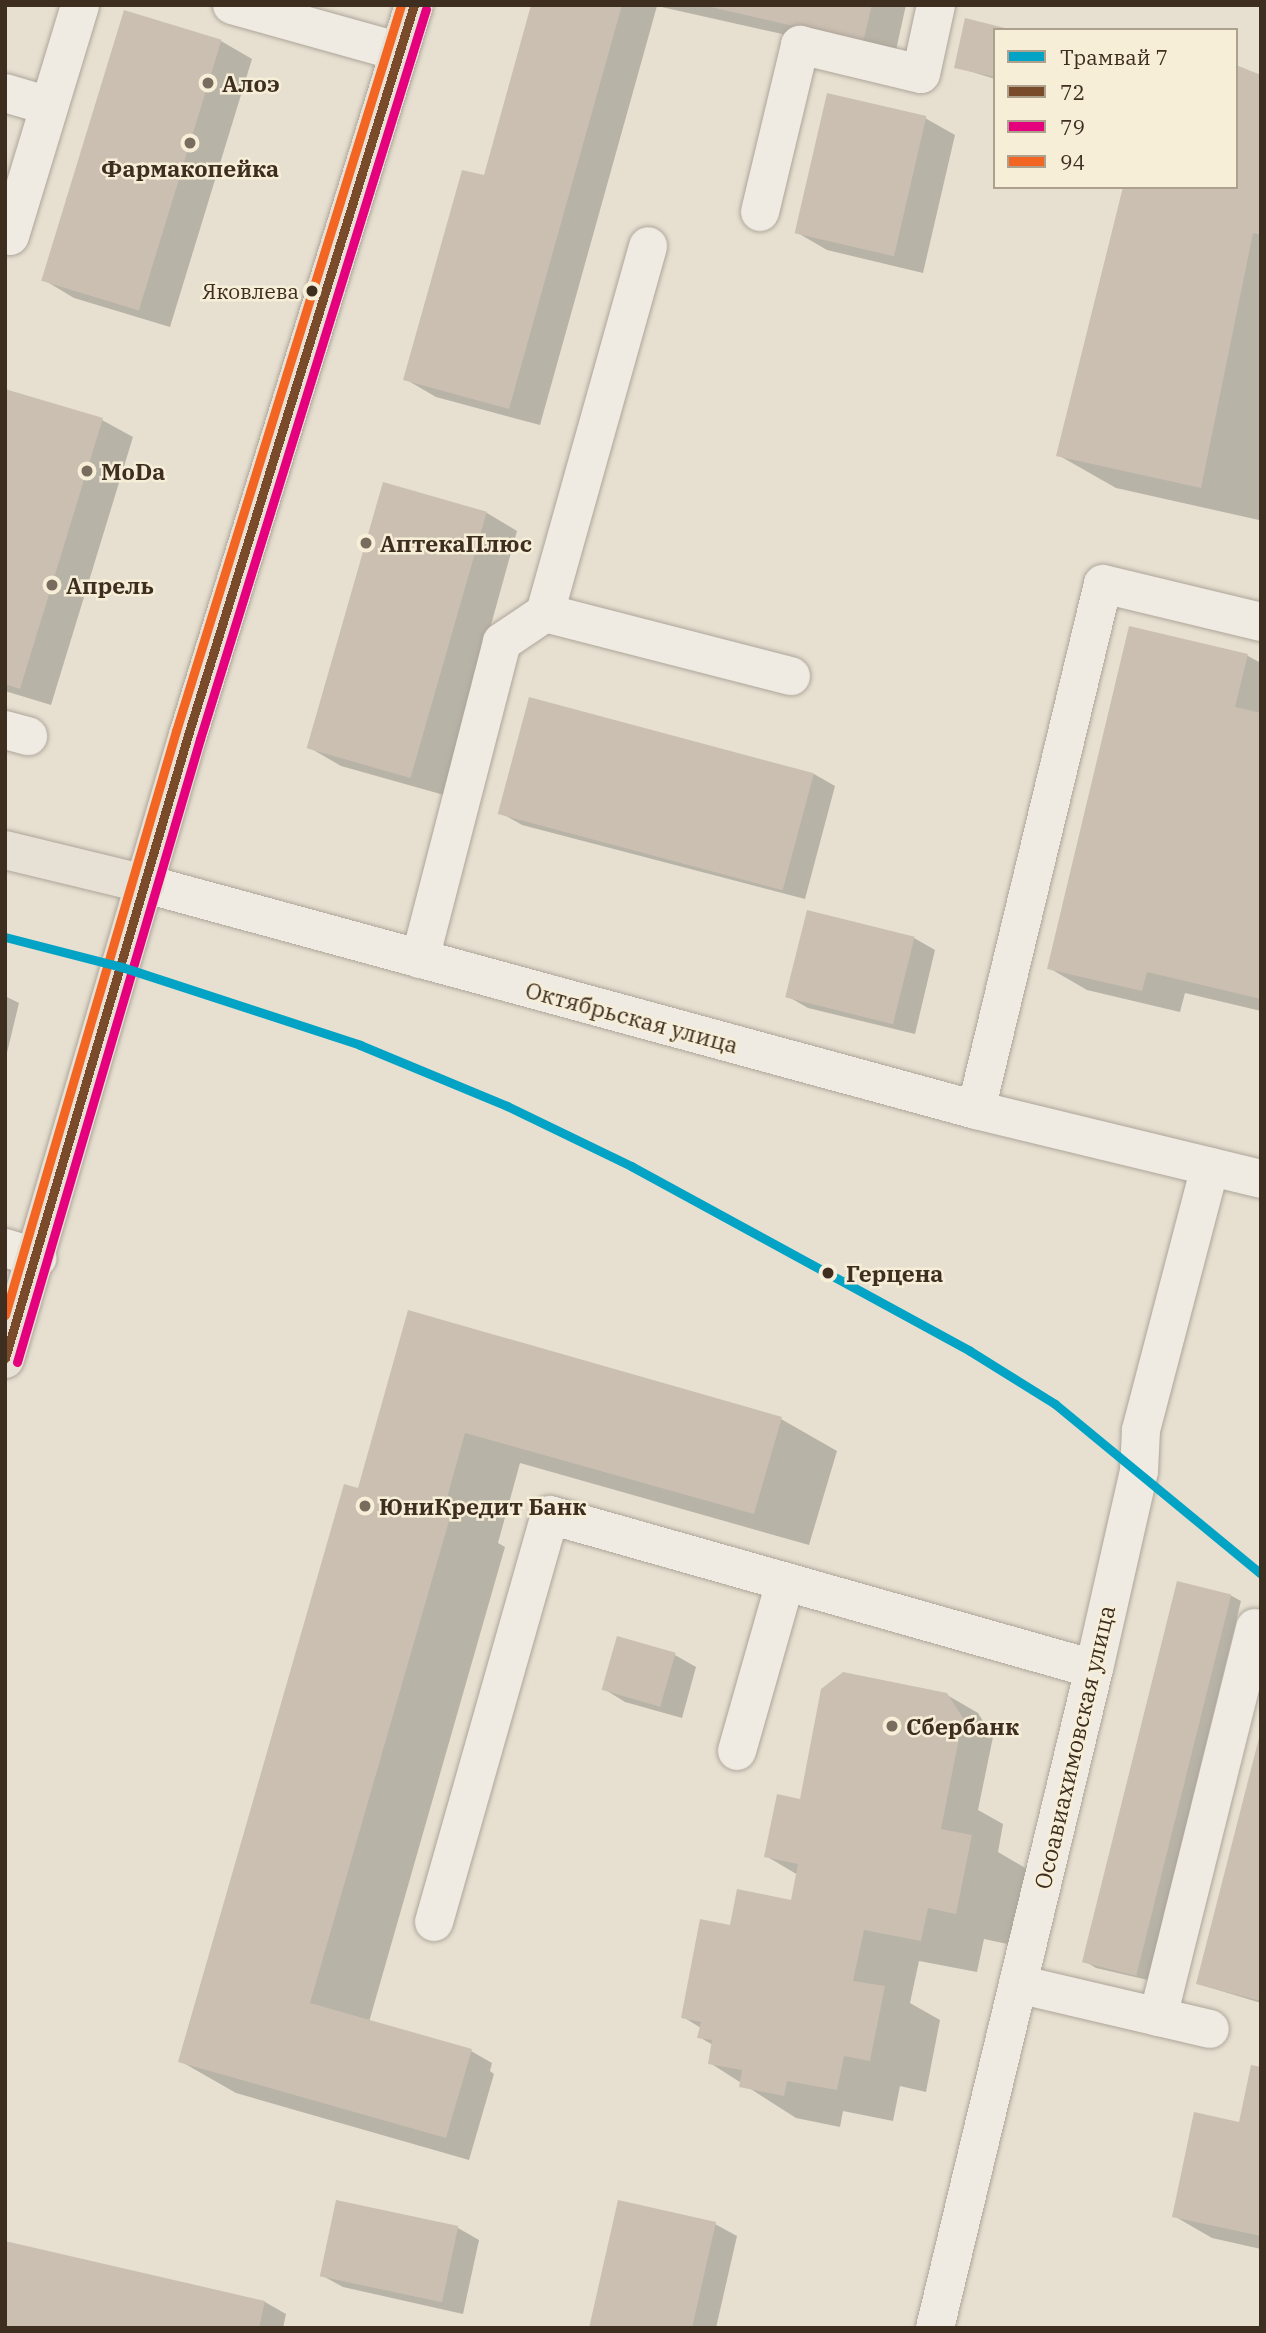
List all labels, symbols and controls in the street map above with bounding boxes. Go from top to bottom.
legend [993,28,1238,189]
text: Трамвай 7 [1060,43,1168,71]
place label: Алоэ [222,69,280,97]
marker: Алоэ [200,75,216,91]
text: 72 [1060,78,1085,106]
text: 79 [1060,113,1085,141]
marker: Фармакопейка [182,135,198,151]
text: 94 [1060,148,1085,176]
place label: Фармакопейка [101,154,279,182]
place label: Яковлева [202,278,299,304]
marker: Яковлева [305,284,319,298]
place label: МоDa [101,457,165,485]
marker: МоDa [79,463,95,479]
place label: АптекаПлюс [380,529,532,557]
marker: АптекаПлюс [358,535,374,551]
place label: Апрель [66,571,154,599]
marker: Апрель [44,577,60,593]
street label: Октябрьская улица [523,975,741,1059]
place label: Герцена [846,1259,943,1287]
marker: Герцена [817,1262,839,1284]
place label: ЮниКредит Банк [379,1492,586,1520]
marker: ЮниКредит Банк [357,1498,373,1514]
street label: Осоавиахимовская улица [1028,1602,1120,1892]
place label: Сбербанк [906,1712,1019,1740]
marker: Сбербанк [884,1718,900,1734]

